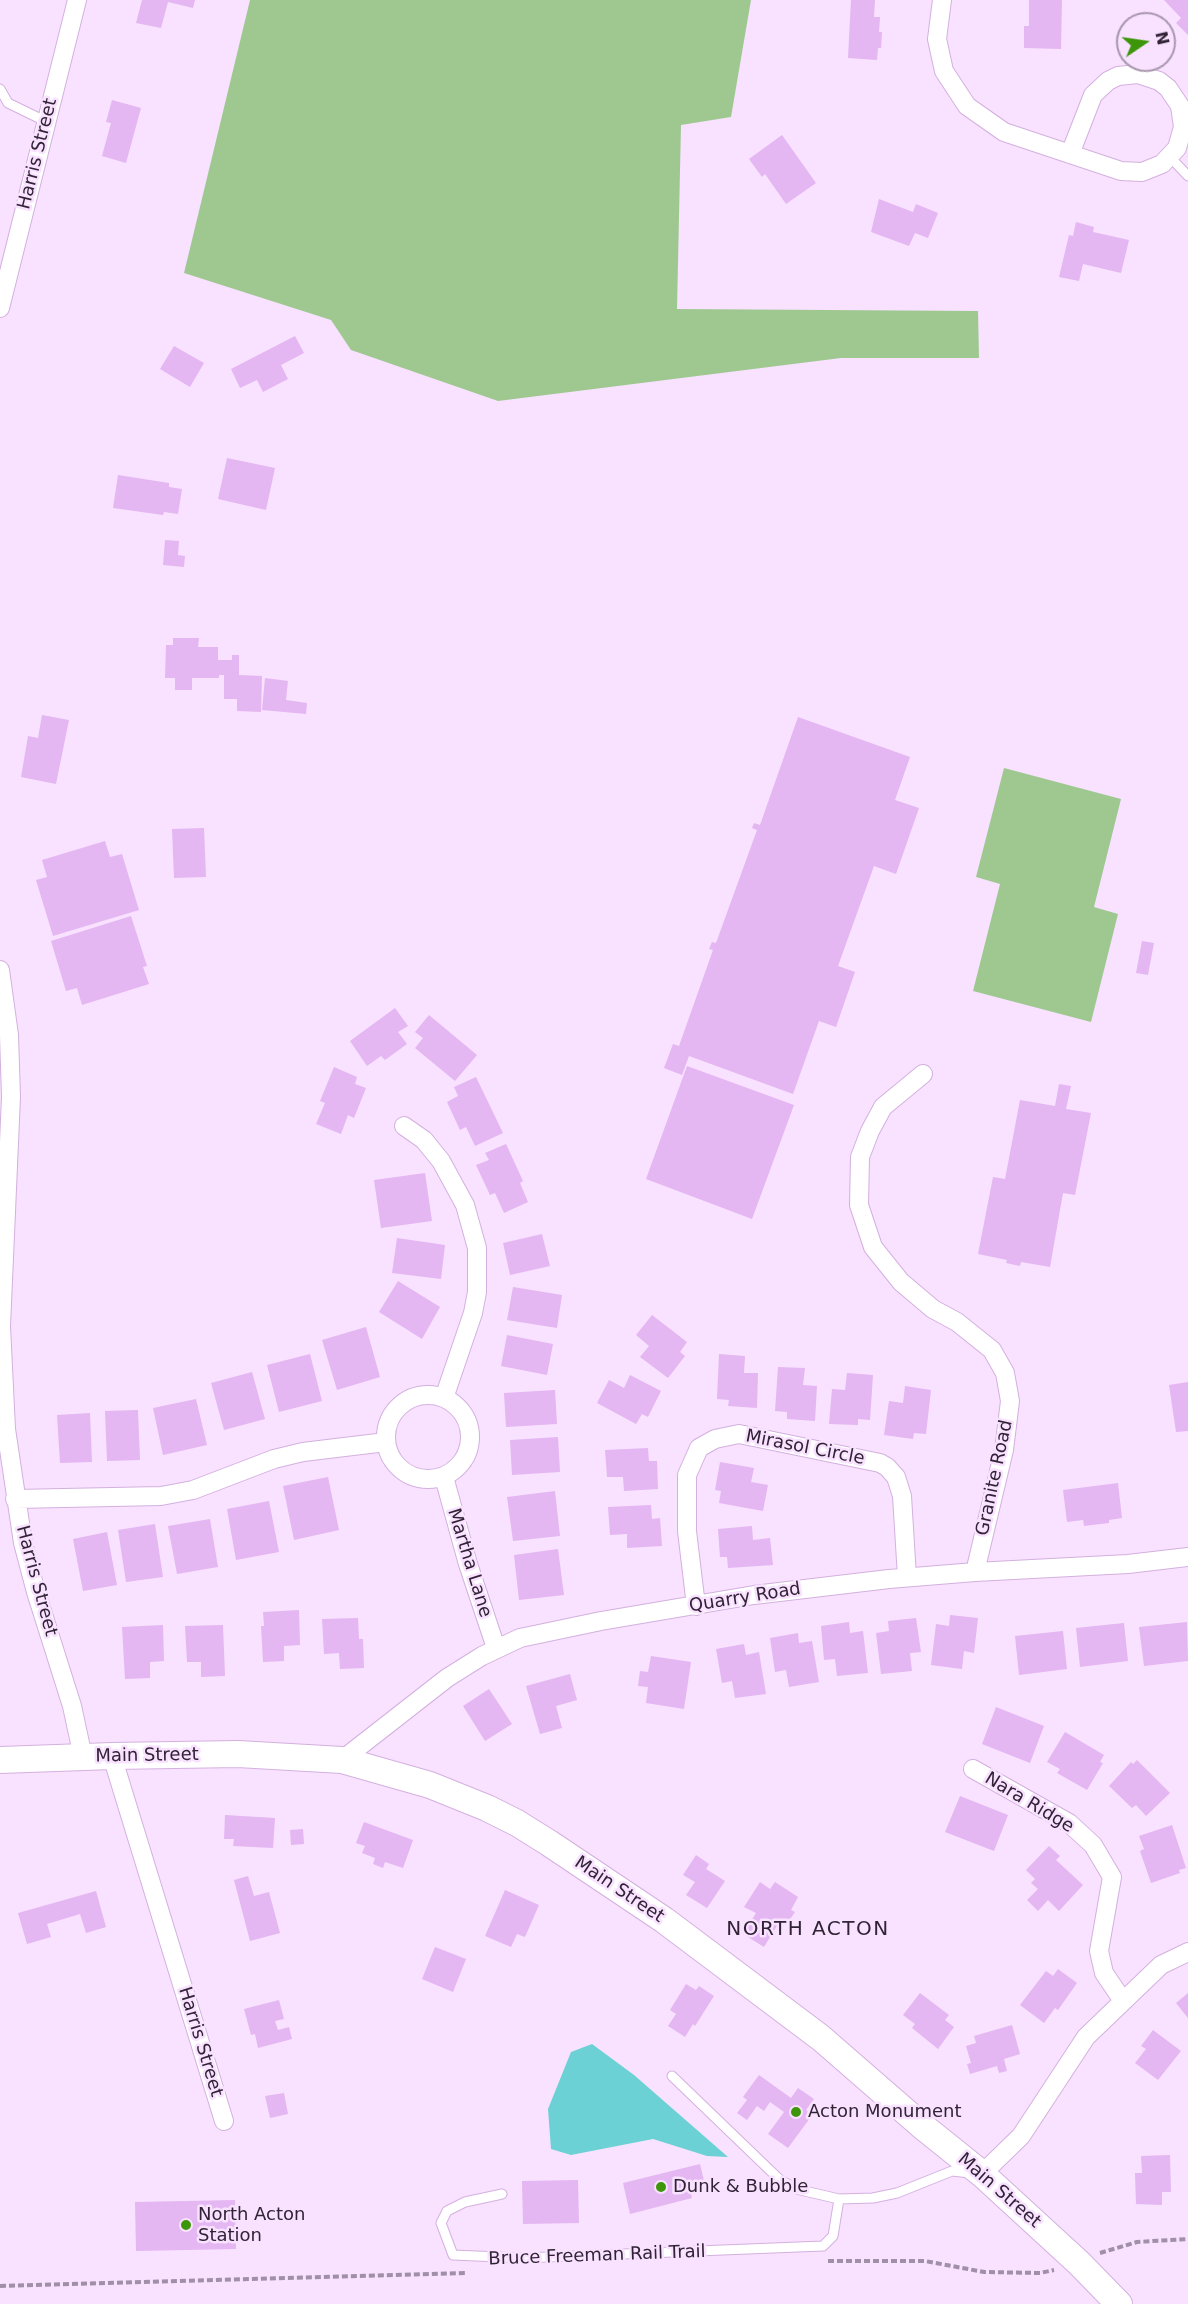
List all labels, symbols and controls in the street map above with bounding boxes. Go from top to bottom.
north arrow [1116,12,1176,72]
text: N [1151,30,1173,47]
street label: Harris Street [14,96,62,212]
street label: Granite Road [972,1418,1018,1538]
street label: Mirasol Circle [744,1426,866,1470]
street label: Martha Lane [442,1506,496,1620]
street label: Harris Street [11,1523,61,1639]
street label: Quarry Road [688,1579,802,1617]
street label: Main Street [95,1744,199,1768]
street label: Nara Ridge [981,1768,1077,1838]
street label: Main Street [570,1852,668,1928]
district label: NORTH ACTON [726,1918,890,1942]
street label: Harris Street [173,1984,227,2100]
place label: Acton Monument [808,2101,962,2123]
marker: Acton Monument [789,2105,803,2119]
street label: Main Street [953,2149,1045,2233]
place label: Dunk & Bubble [673,2176,808,2198]
marker: Dunk & Bubble [654,2180,668,2194]
place label: North Acton Station [198,2204,305,2246]
marker: North Acton Station [179,2218,193,2232]
street label: Bruce Freeman Rail Trail [488,2241,706,2271]

